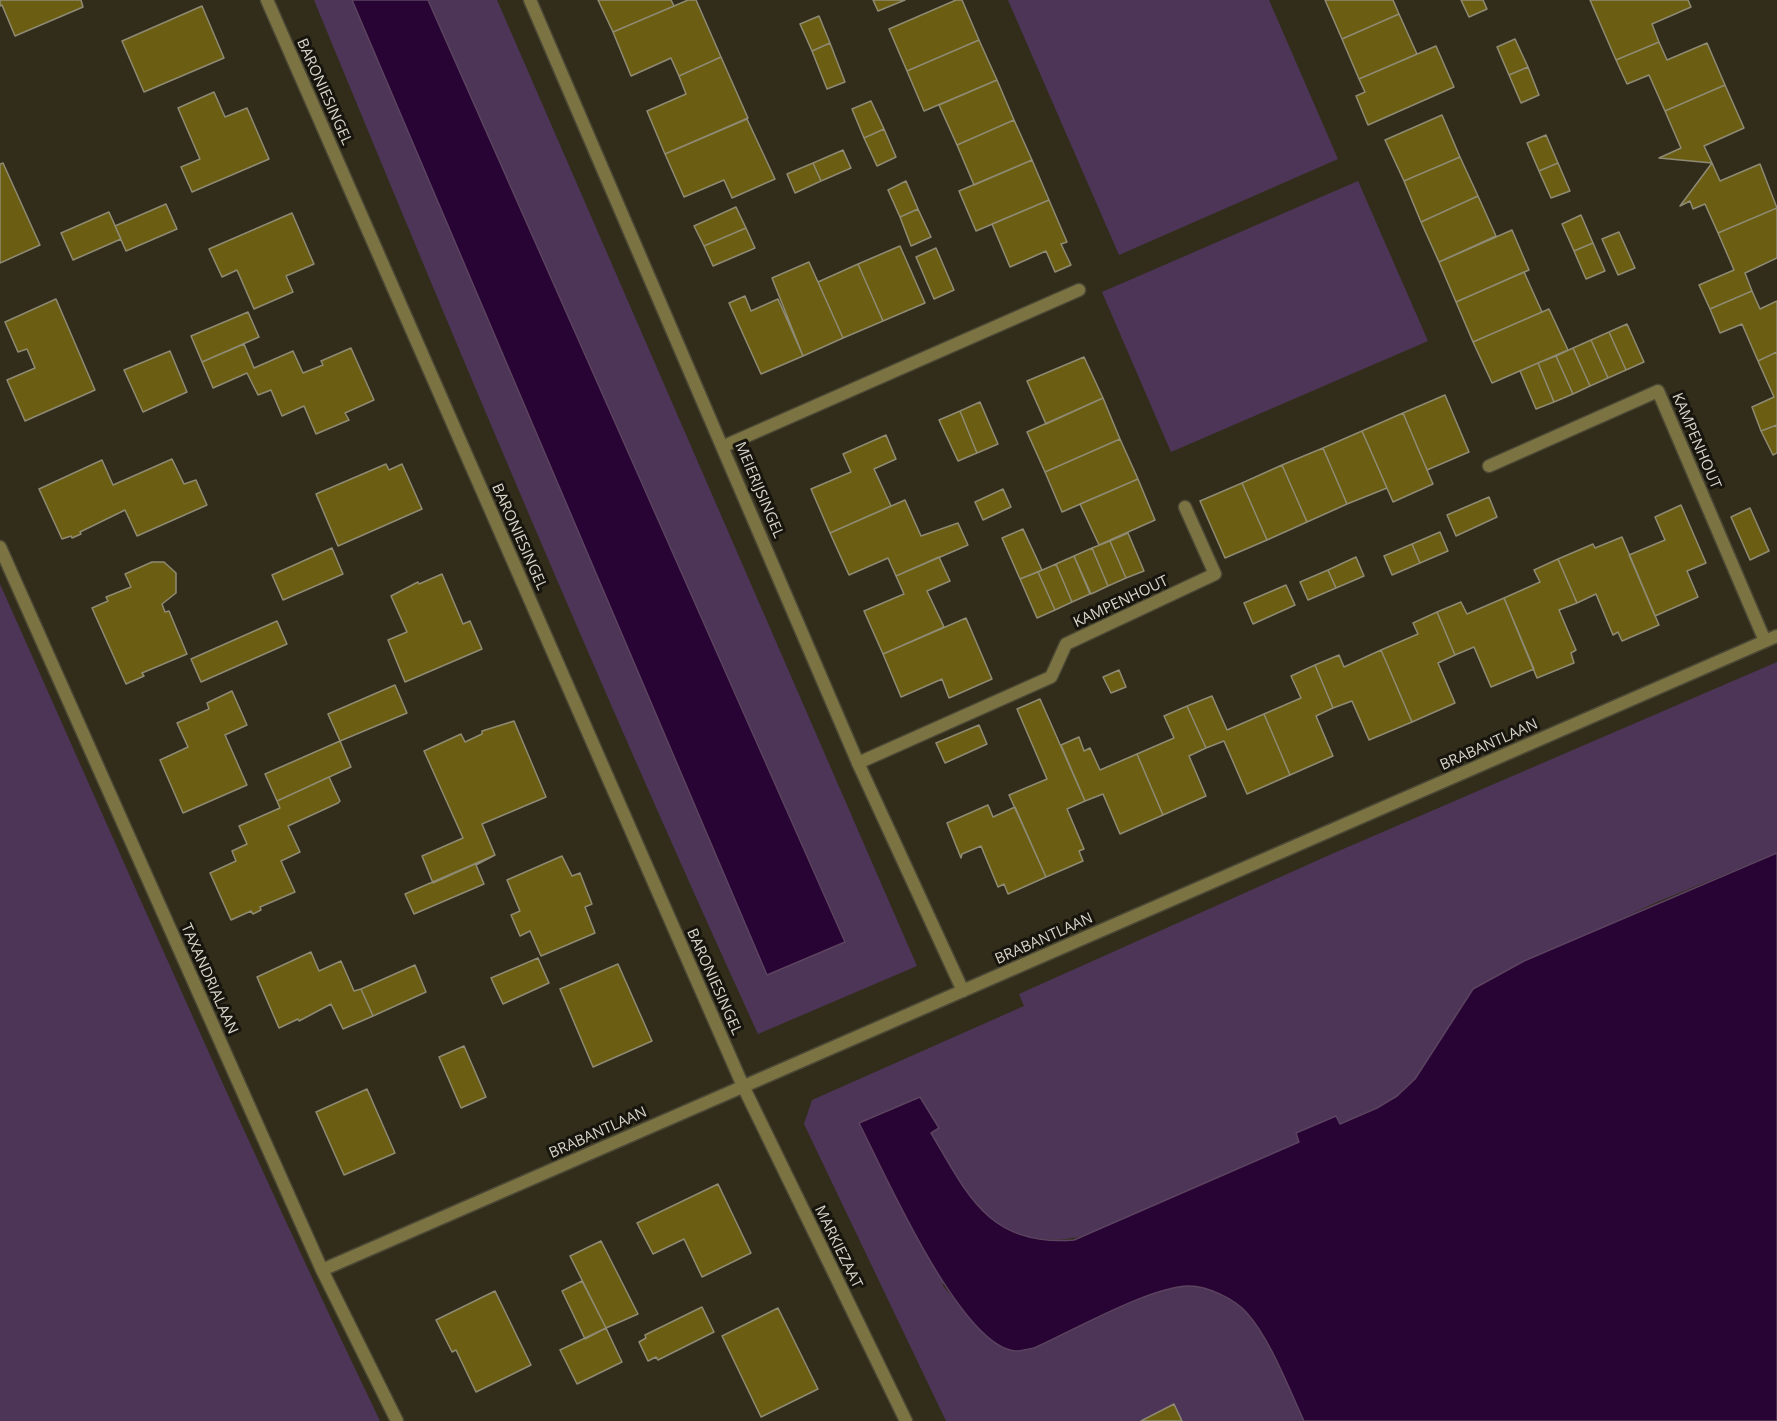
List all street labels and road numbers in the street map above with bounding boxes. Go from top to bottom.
street label: BARONIESINGEL [292,36,356,148]
street label: KAMPENHOUT [1668,390,1724,492]
street label: MEIERIJSINGEL [731,439,787,541]
street label: BARONIESINGEL [487,481,551,593]
street label: KAMPENHOUT [1071,572,1171,632]
street label: BRABANTLAAN [1437,715,1541,775]
street label: BRABANTLAAN [992,909,1096,969]
street label: TAXANDRIALAAN [177,921,241,1037]
street label: BARONIESINGEL [682,926,746,1038]
street label: BRABANTLAAN [546,1103,650,1163]
street label: MARKIEZAAT [810,1203,866,1291]

